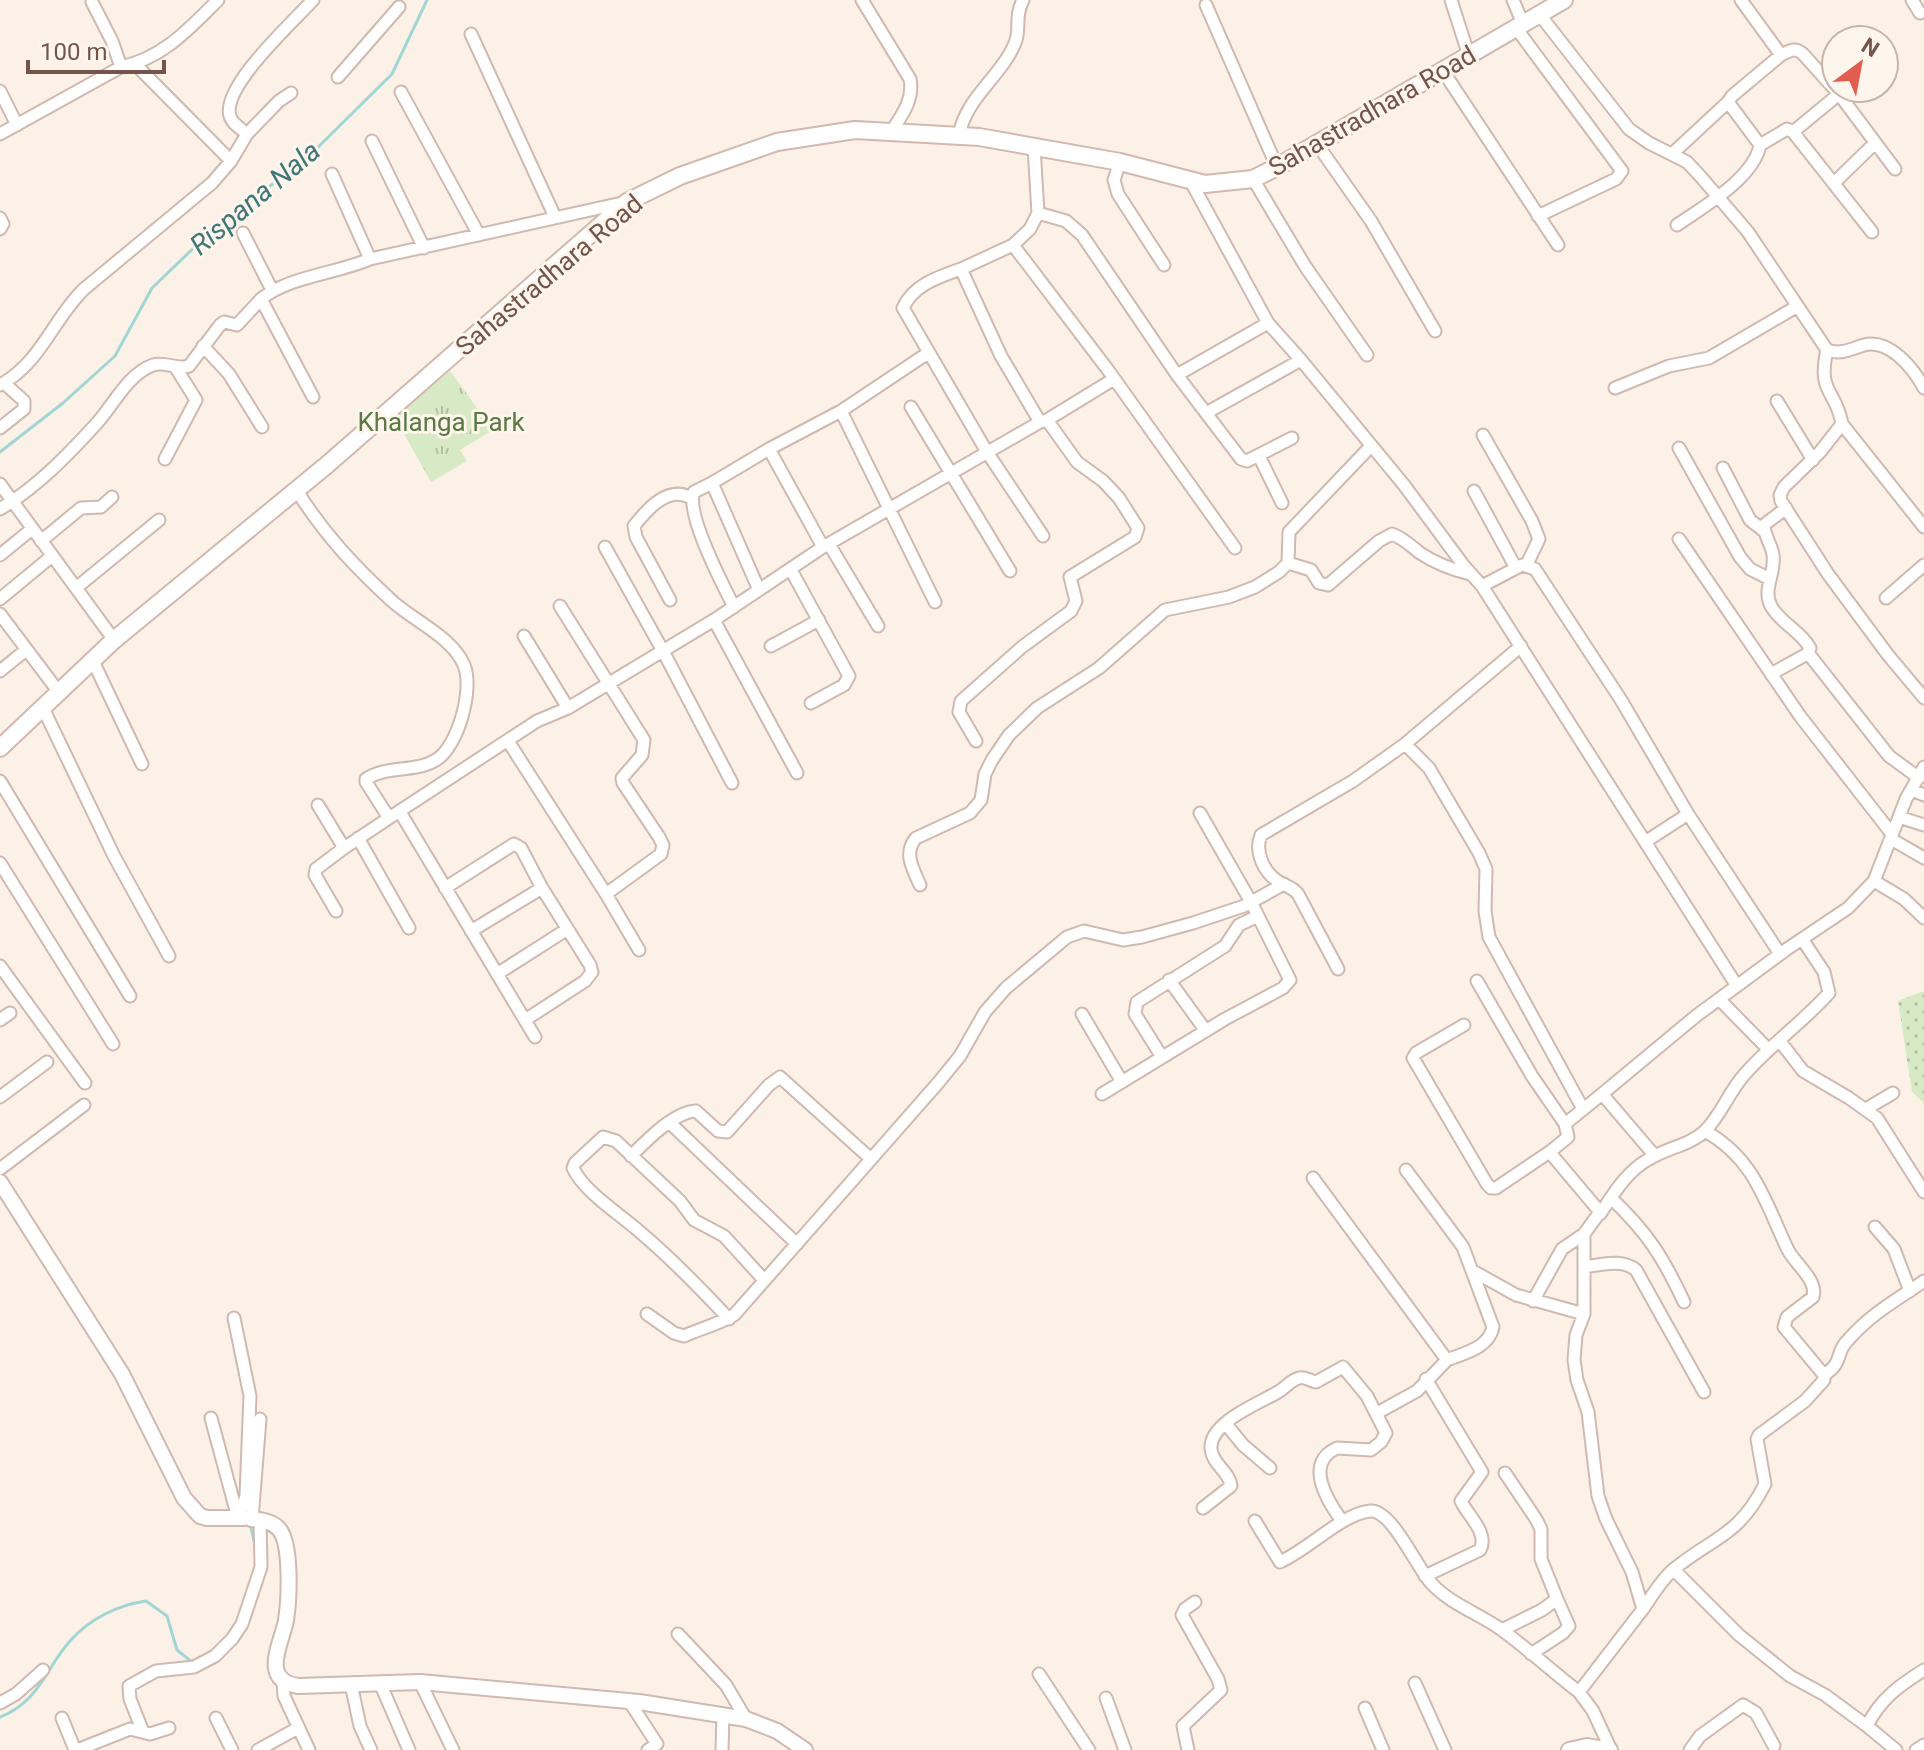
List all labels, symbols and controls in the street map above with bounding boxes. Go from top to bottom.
scale bar [28,24,164,74]
north arrow [1820,24,1900,104]
text: N [1857,33,1884,62]
text: 100 m [40,38,107,66]
street label: Sahastradhara Road [1263,39,1481,183]
water label: Rispana Nala [183,134,327,262]
street label: Sahastradhara Road [450,188,648,362]
park label: Khalanga Park [357,407,525,437]

